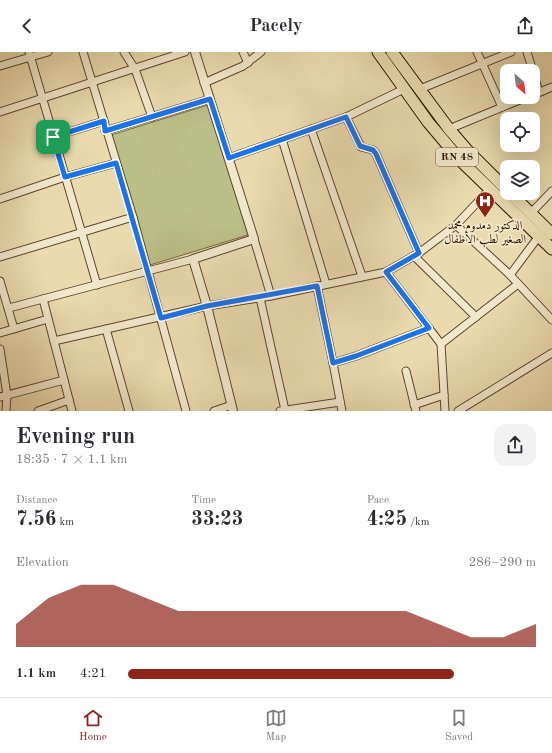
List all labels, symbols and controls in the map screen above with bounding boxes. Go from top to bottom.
icon: back [16,15,38,37]
icon: share [514,15,536,37]
text: Pacely [250,17,302,35]
north arrow [500,64,540,104]
map controls [500,64,540,200]
button: locate [500,112,540,152]
pin [36,120,70,154]
icon: arrive [42,126,64,148]
road number: RN 48 [436,148,478,166]
button: layers [500,160,540,200]
hospital icon: الدكتور دمدوم محمد الصغير لطب الأطفال [474,190,496,218]
place label: الدكتور دمدوم محمد الصغير لطب الأطفال [444,219,526,247]
button: share [494,424,536,466]
text: Evening run [16,426,135,448]
text: 18:35 · 7 × 1.1 km [16,453,127,466]
text: Distance [16,495,57,506]
text: Time [191,495,216,506]
text: Pace [367,495,389,506]
text: 7.56 [16,510,56,530]
text: 33:23 [191,510,243,530]
text: 4:25 [367,510,407,530]
text: km [56,517,74,528]
text: /km [407,517,430,528]
text: Elevation [16,556,69,569]
text: 286–290 m [469,556,536,569]
text: 1.1 km [16,667,56,680]
text: 4:21 [80,667,106,680]
tab: Home [79,707,107,745]
tab: Map [265,707,287,745]
tab: Saved [445,707,473,745]

